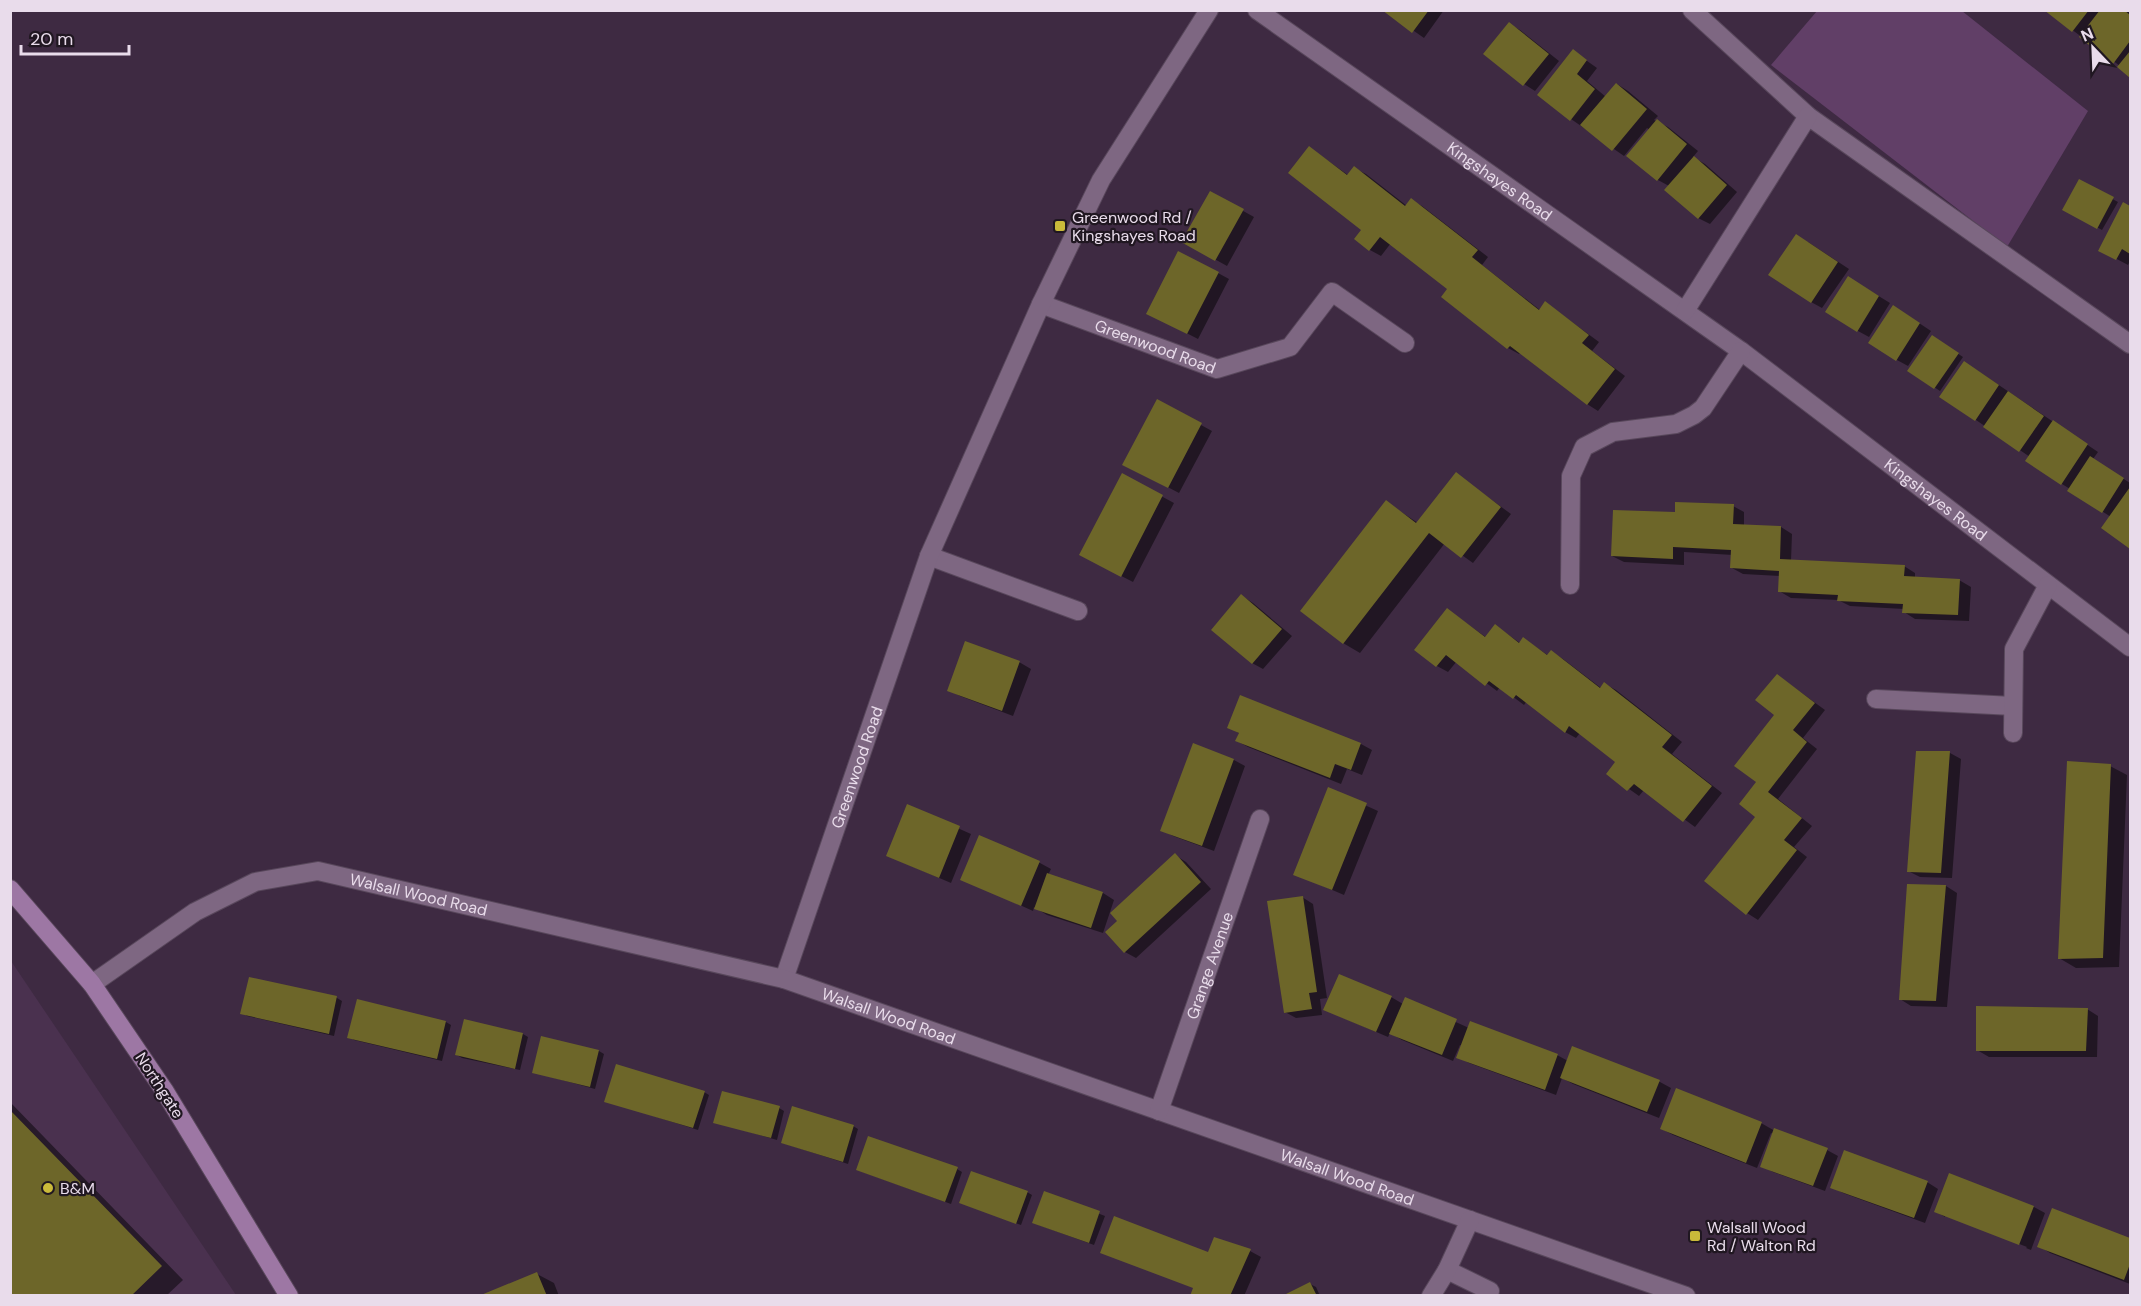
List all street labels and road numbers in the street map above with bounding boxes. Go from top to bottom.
street label: Kingshayes Road [1443,137,1556,226]
street label: Greenwood Road [1092,315,1219,379]
street label: Kingshayes Road [1880,454,1991,546]
street label: Greenwood Road [826,703,888,831]
street label: Walsall Wood Road [348,869,489,921]
street label: Grange Avenue [1182,909,1238,1022]
street label: Walsall Wood Road [819,983,958,1049]
street label: Northgate [130,1048,189,1122]
street label: Walsall Wood Road [1277,1144,1417,1211]

